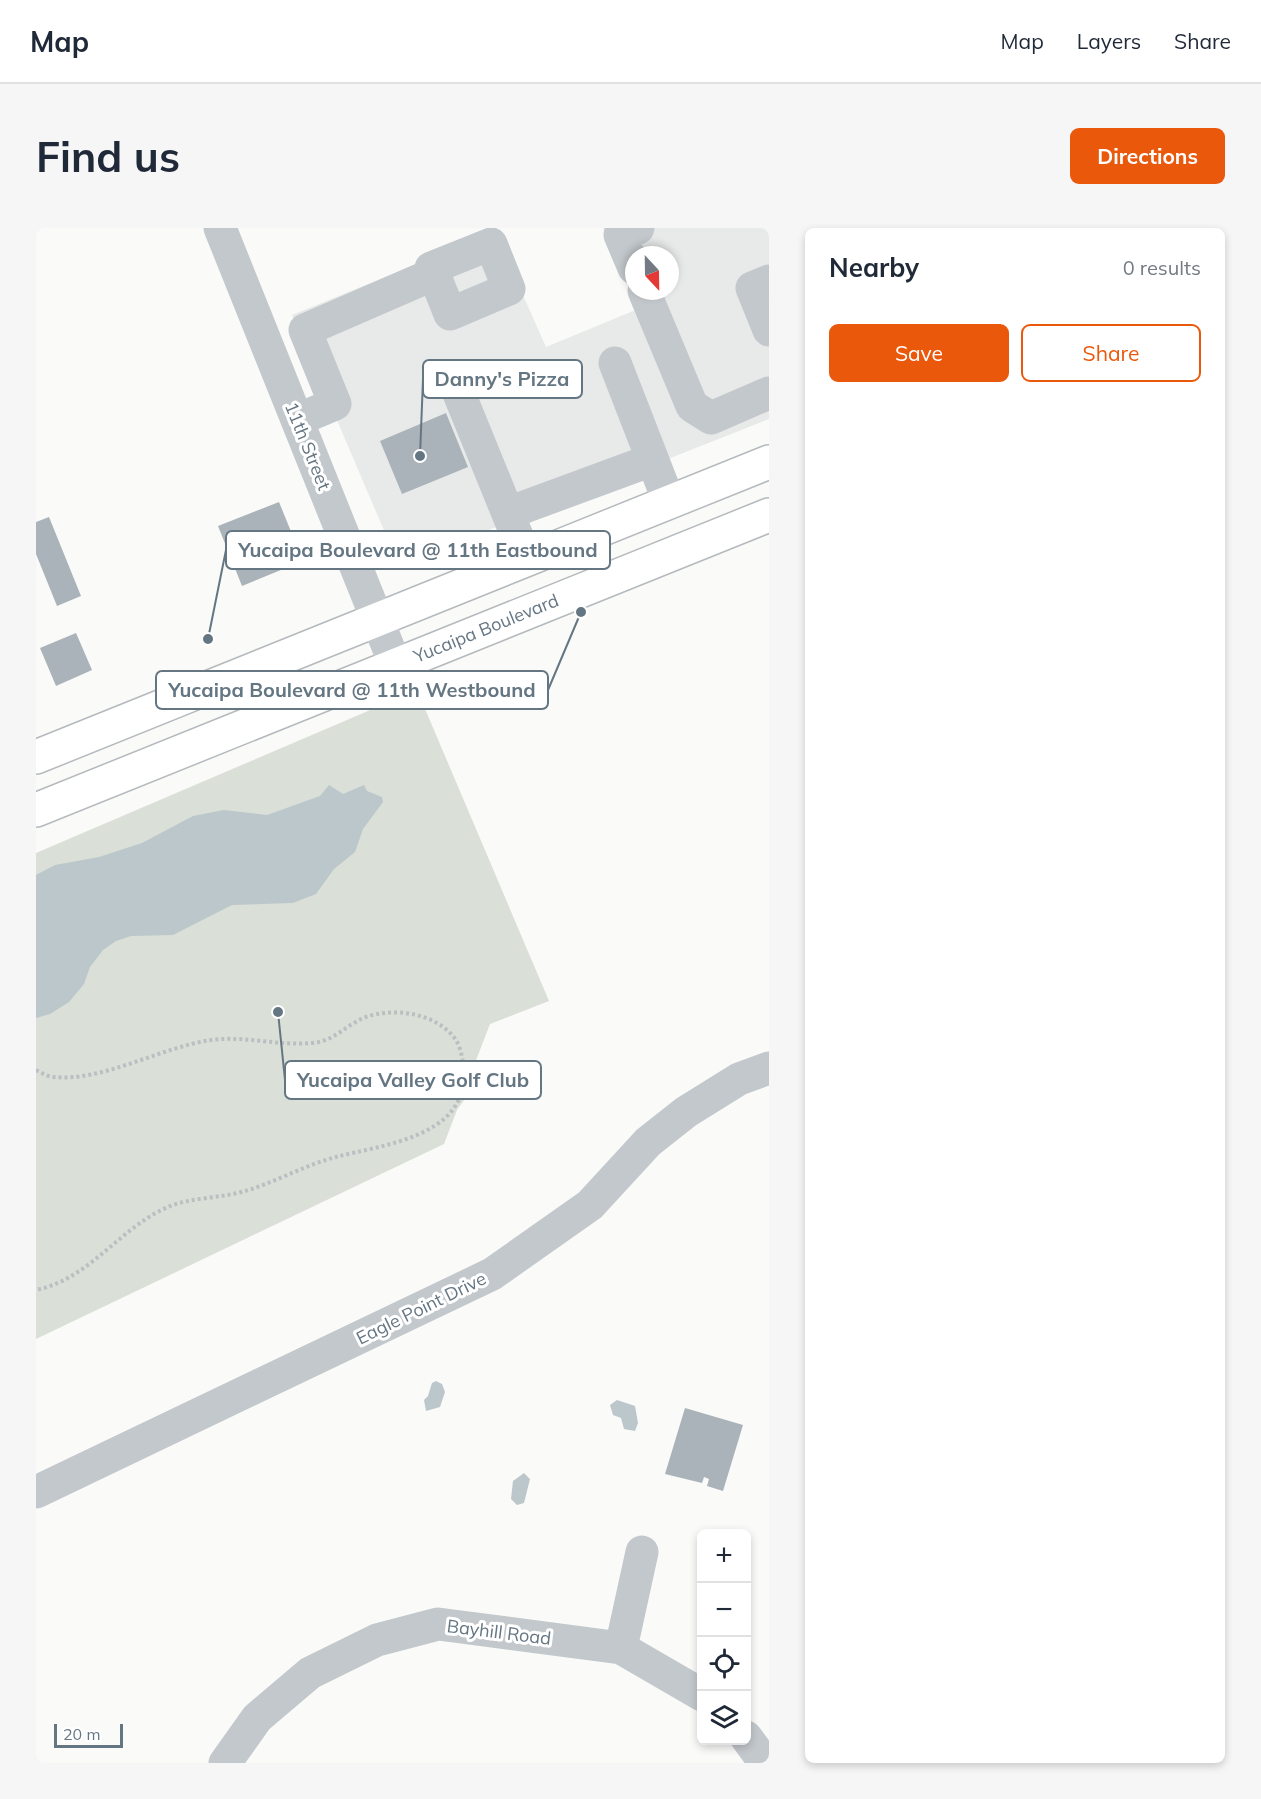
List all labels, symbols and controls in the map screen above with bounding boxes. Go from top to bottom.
text: Map [30,24,89,59]
text: Map [1001,28,1044,54]
text: Layers [1077,28,1141,54]
text: Share [1174,28,1231,54]
button: Directions [1070,128,1225,184]
text: Find us [36,130,180,183]
north arrow [625,246,679,300]
text: Nearby [829,251,919,284]
text: 0 results [1123,255,1201,280]
button: Save [829,324,1009,382]
button: Share [1021,324,1201,382]
callout: Danny's Pizza [423,360,582,398]
text: Danny's Pizza [435,366,569,391]
street label: 11th Street [280,399,336,493]
callout: Yucaipa Boulevard @ 11th Eastbound [226,531,610,569]
text: Yucaipa Boulevard @ 11th Eastbound [237,537,598,562]
street label: Yucaipa Boulevard [409,588,562,668]
callout: Yucaipa Boulevard @ 11th Westbound [156,671,548,709]
text: Yucaipa Boulevard @ 11th Westbound [167,677,536,702]
callout: Yucaipa Valley Golf Club [285,1061,541,1099]
text: Yucaipa Valley Golf Club [296,1067,529,1092]
street label: Eagle Point Drive [352,1267,490,1349]
map controls [697,1529,751,1745]
button: + [697,1529,751,1583]
button: − [697,1583,751,1637]
street label: Bayhill Road [446,1614,552,1650]
button: locate [697,1637,751,1691]
button: layers [697,1691,751,1745]
scale bar [54,1721,123,1748]
text: 20 m [63,1724,100,1744]

